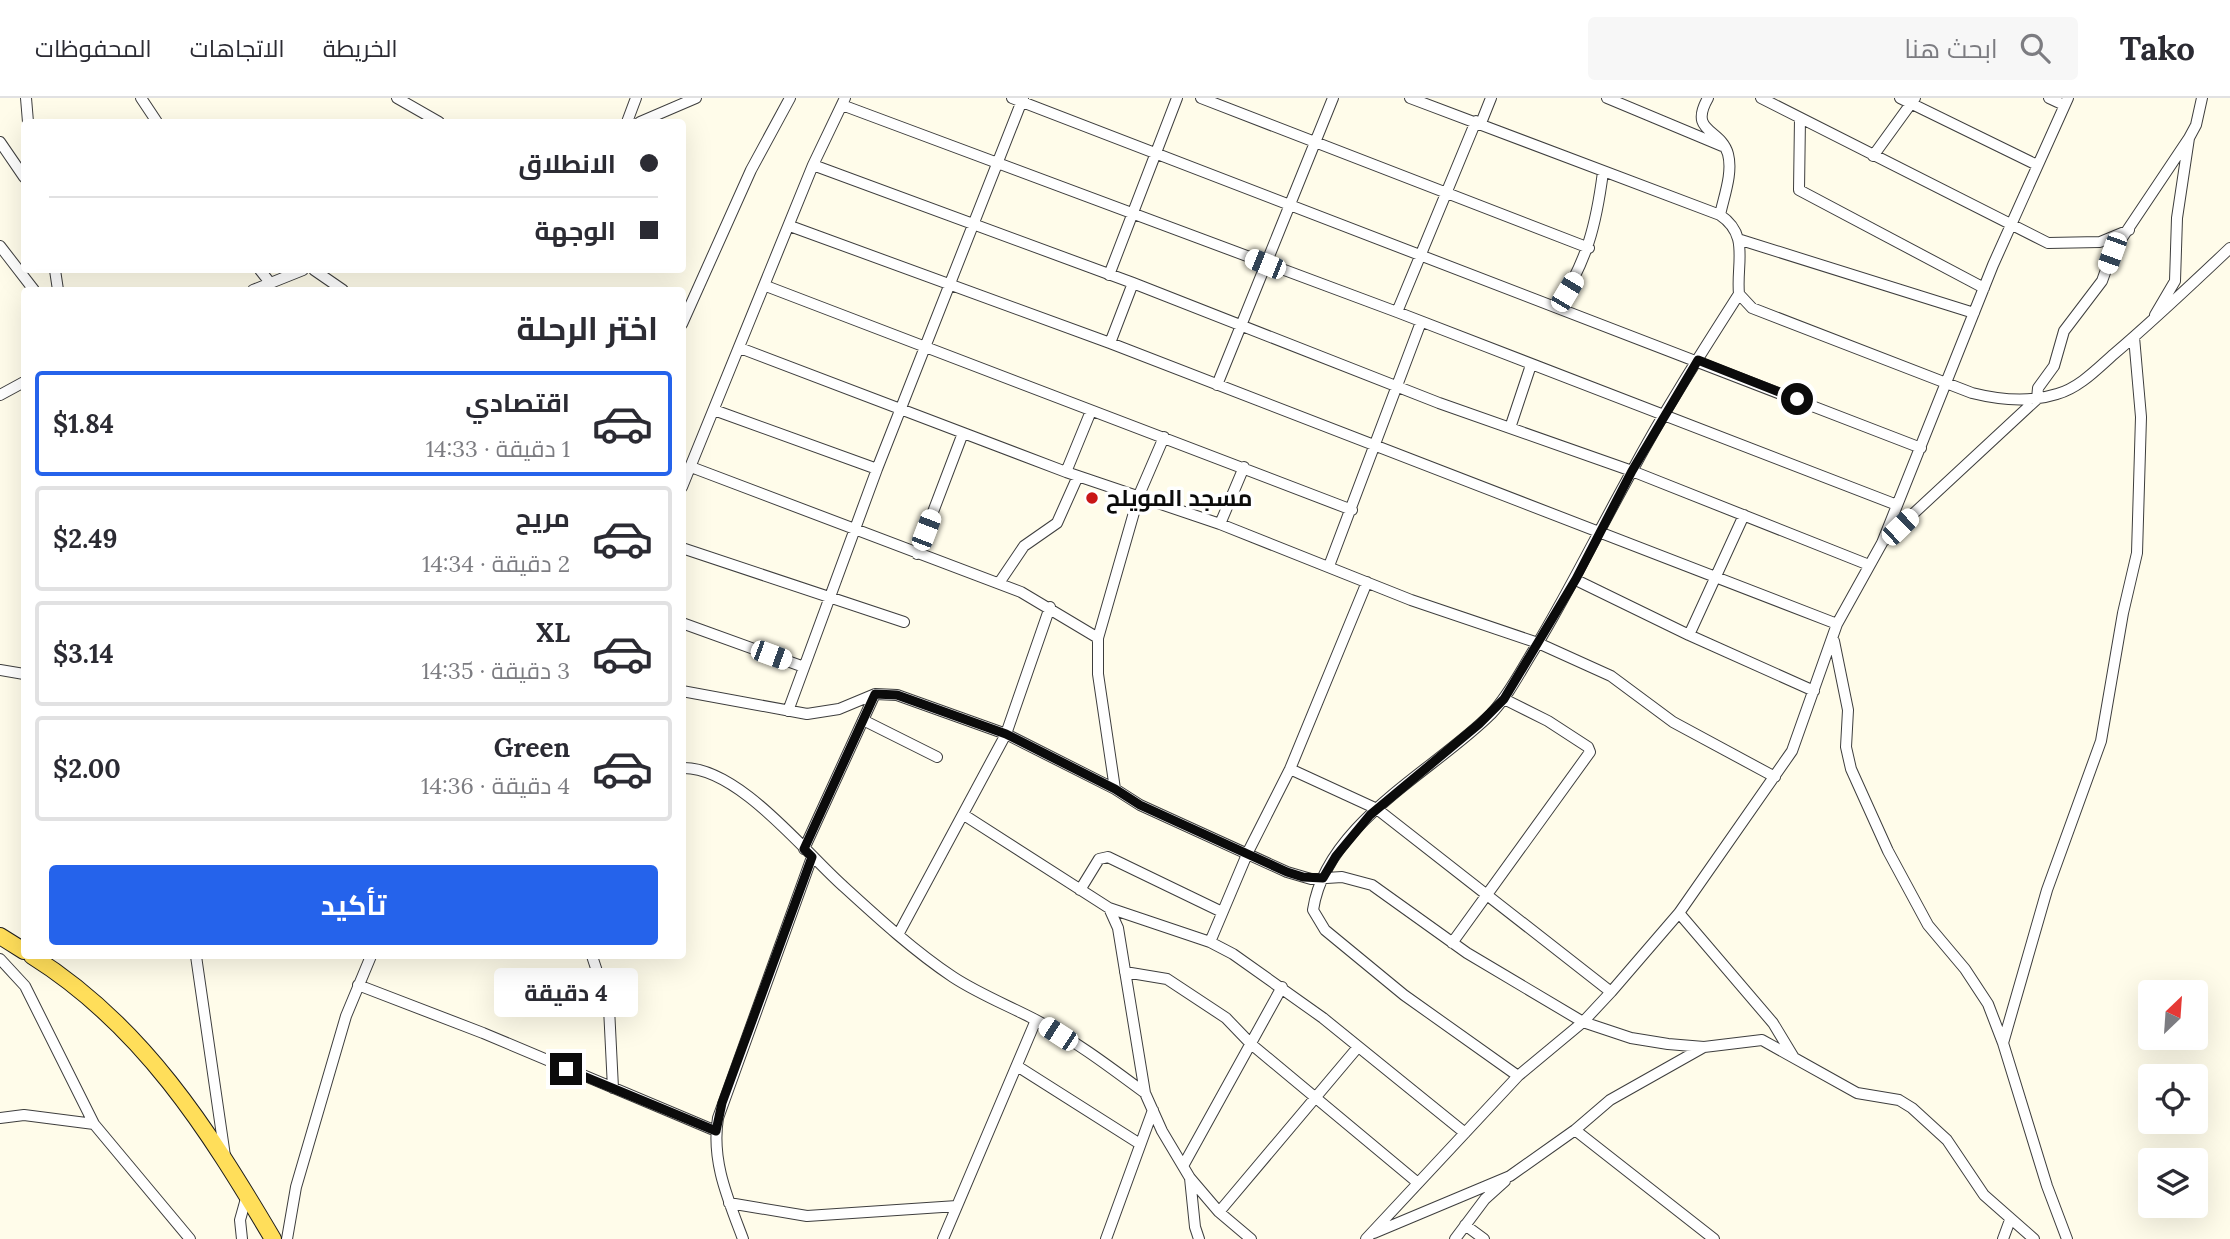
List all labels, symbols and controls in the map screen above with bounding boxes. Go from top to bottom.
search box [1588,17,2078,80]
text: Tako [2120,27,2195,69]
icon: search [2016,29,2054,67]
text: ابحث هنا [1904,32,1998,65]
text: المحفوظات [35,33,152,64]
text: الاتجاهات [190,33,285,64]
text: الخريطة [323,33,398,64]
text: الانطلاق [518,147,616,180]
text: الوجهة [535,214,616,247]
car [2095,230,2130,276]
car [1242,246,1289,282]
car [1548,269,1587,315]
text: اختر الرحلة [517,308,658,349]
route start [1781,383,1813,415]
text: اقتصادي [465,386,570,419]
icon: car [591,392,654,455]
text: $1.84 [53,407,114,440]
text: 1 دقيقة · 14:33 [426,434,570,463]
place label: مسجد المويلح [1106,483,1252,514]
marker: مسجد المويلح [1084,490,1100,506]
text: مريح [515,501,570,534]
car [1878,505,1923,549]
icon: car [591,507,654,570]
car [909,507,944,553]
text: $2.49 [53,522,117,555]
text: 2 دقيقة · 14:34 [422,549,570,578]
text: XL [536,616,570,649]
icon: car [591,622,654,685]
text: $3.14 [53,637,114,670]
car [748,638,795,672]
text: 3 دقيقة · 14:35 [422,656,570,685]
text: Green [494,731,570,764]
icon: car [591,737,654,800]
text: $2.00 [53,752,121,785]
text: 4 دقيقة · 14:36 [421,771,570,800]
button: تأكيد [49,865,658,945]
callout: 4 دقيقة [494,968,638,1016]
text: 4 دقيقة [524,978,608,1007]
north arrow [2138,980,2208,1050]
map controls [2138,980,2208,1218]
car [1035,1014,1082,1054]
route end [550,1053,582,1085]
button: locate [2138,1064,2208,1134]
button: layers [2138,1148,2208,1218]

